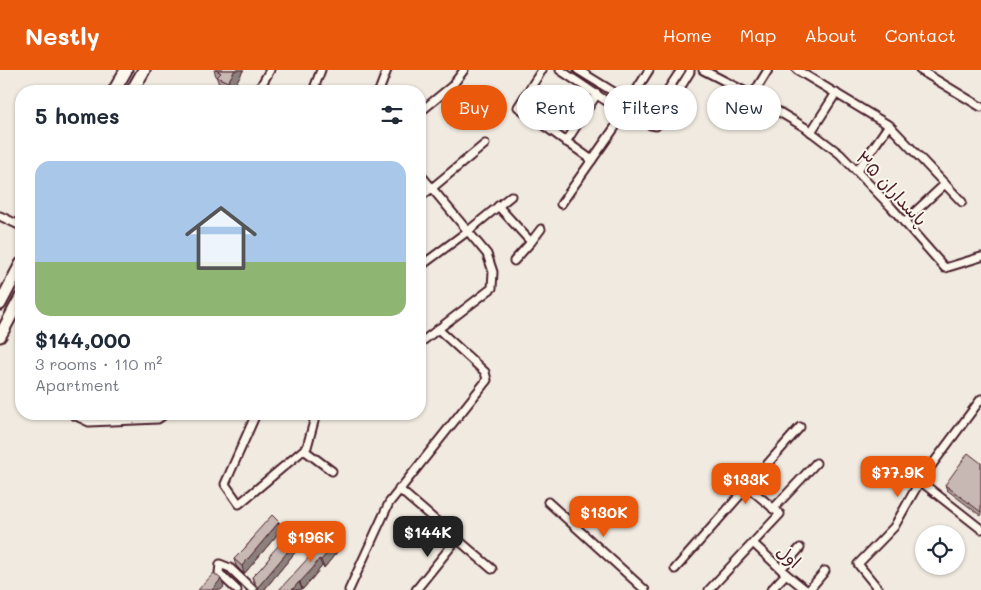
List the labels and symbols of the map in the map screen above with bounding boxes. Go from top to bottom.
street label: پاسداران ۳۵ [850,145,933,231]
pin: $77.9K [857,456,939,498]
pin: $133K [711,462,781,505]
pin: $130K [569,496,639,538]
pin: $144K [393,516,463,558]
pin: $196K [276,520,346,563]
street label: اول [772,539,806,573]

